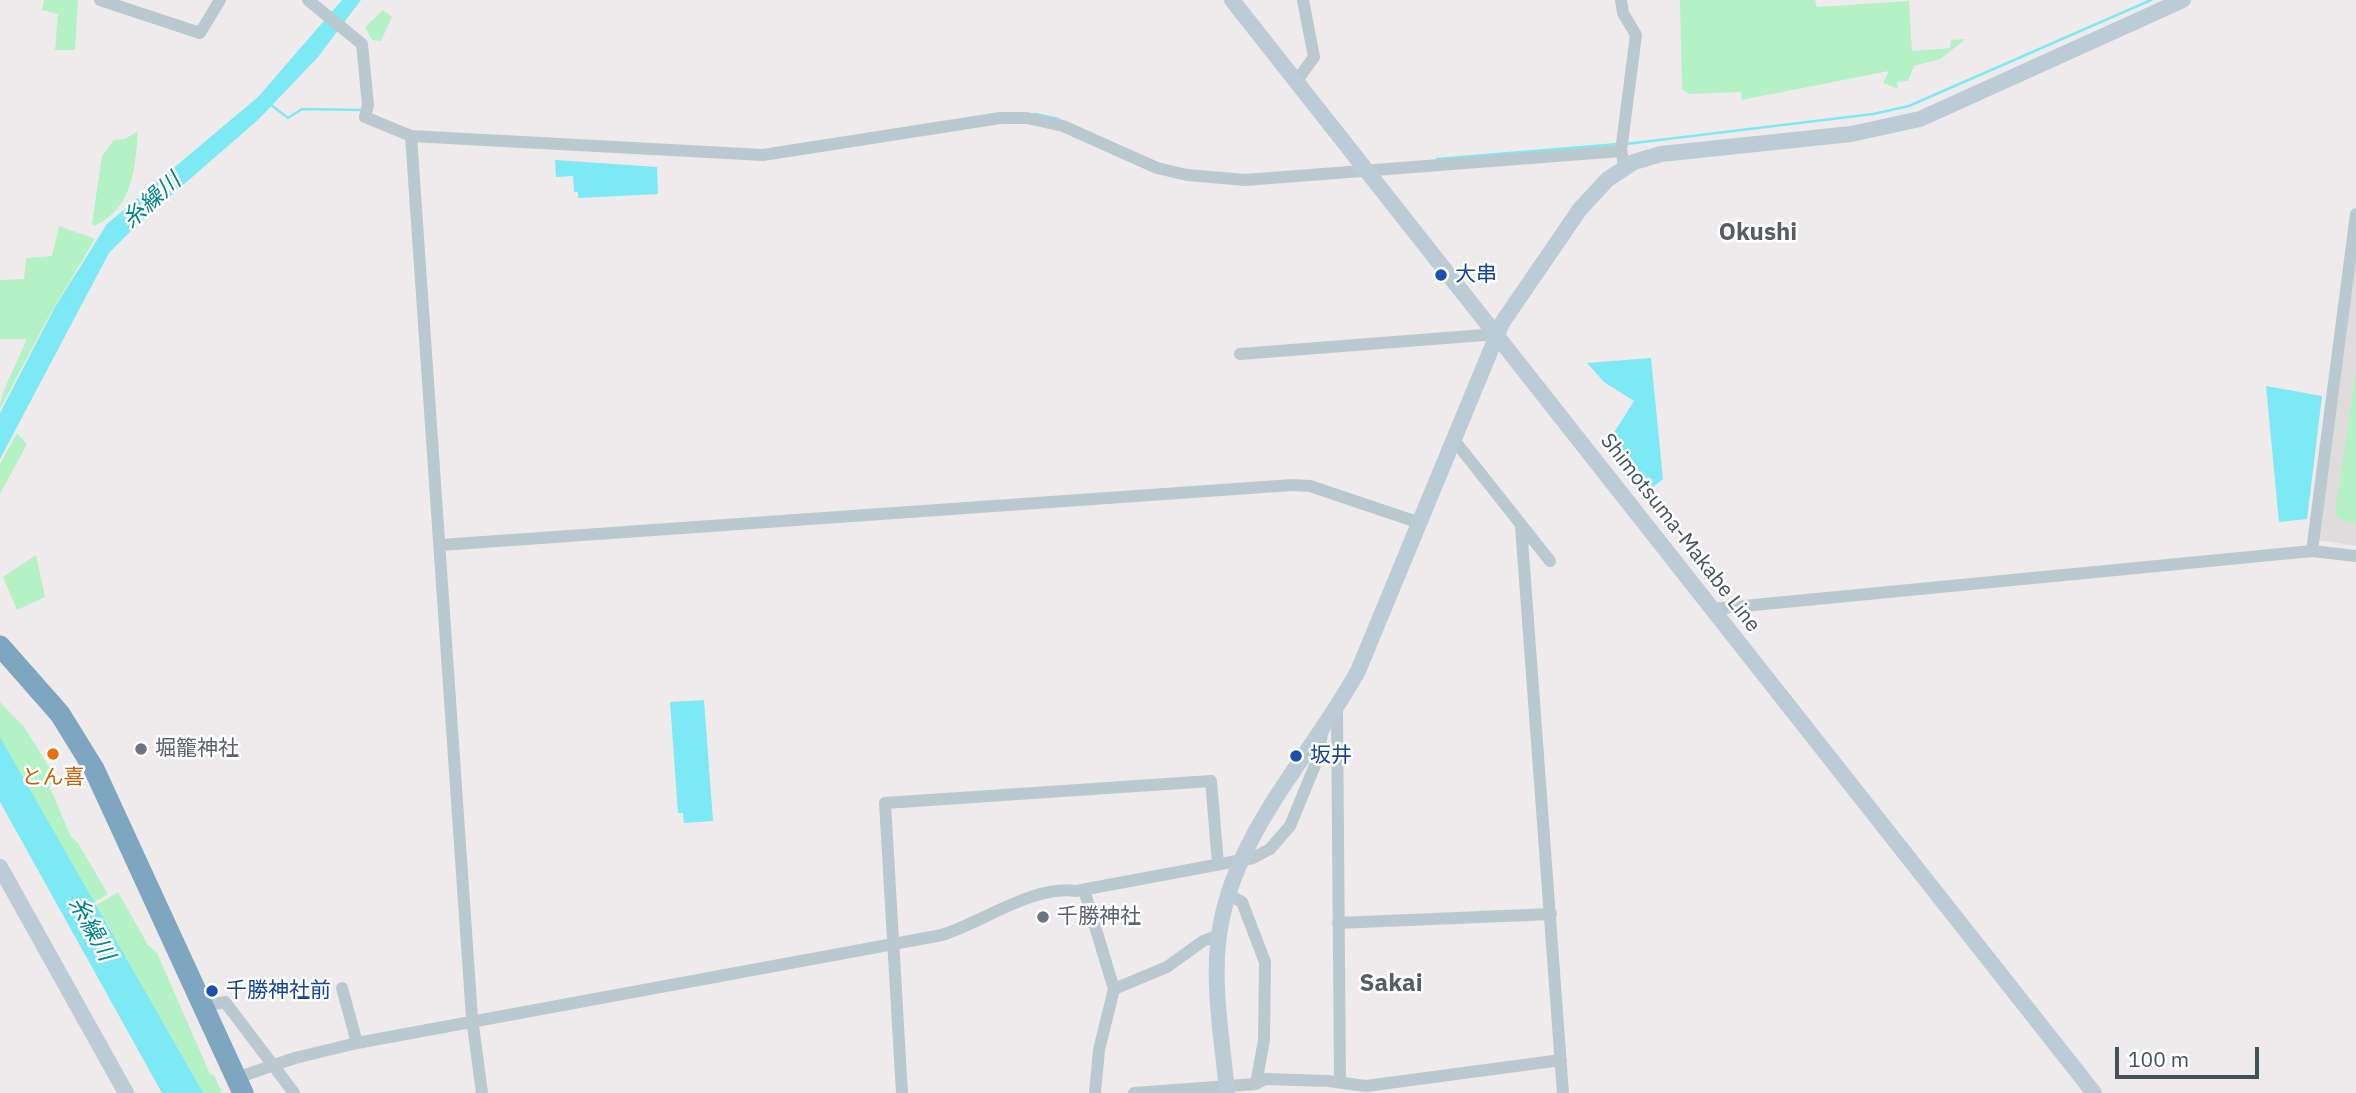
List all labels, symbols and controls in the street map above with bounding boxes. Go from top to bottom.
water label: 糸繰川 [117,168,187,234]
district label: Okushi [1719,219,1797,247]
place label: 大串 [1455,262,1497,288]
marker: 大串 [1433,267,1449,283]
street label: Shimotsuma-Makabe Line [1595,429,1765,637]
place label: 堀籠神社 [155,736,239,762]
marker: 堀籠神社 [133,741,149,757]
place label: 坂井 [1310,743,1352,769]
marker: とん喜 [45,746,61,762]
marker: 坂井 [1288,748,1304,764]
place label: とん喜 [22,765,84,791]
water label: 糸繰川 [62,892,120,966]
place label: 千勝神社 [1057,904,1141,930]
marker: 千勝神社 [1035,909,1051,925]
district label: Sakai [1360,970,1422,998]
place label: 千勝神社前 [226,978,331,1004]
marker: 千勝神社前 [204,983,220,999]
scale bar [2118,1034,2262,1078]
text: 100 m [2128,1045,2189,1073]

